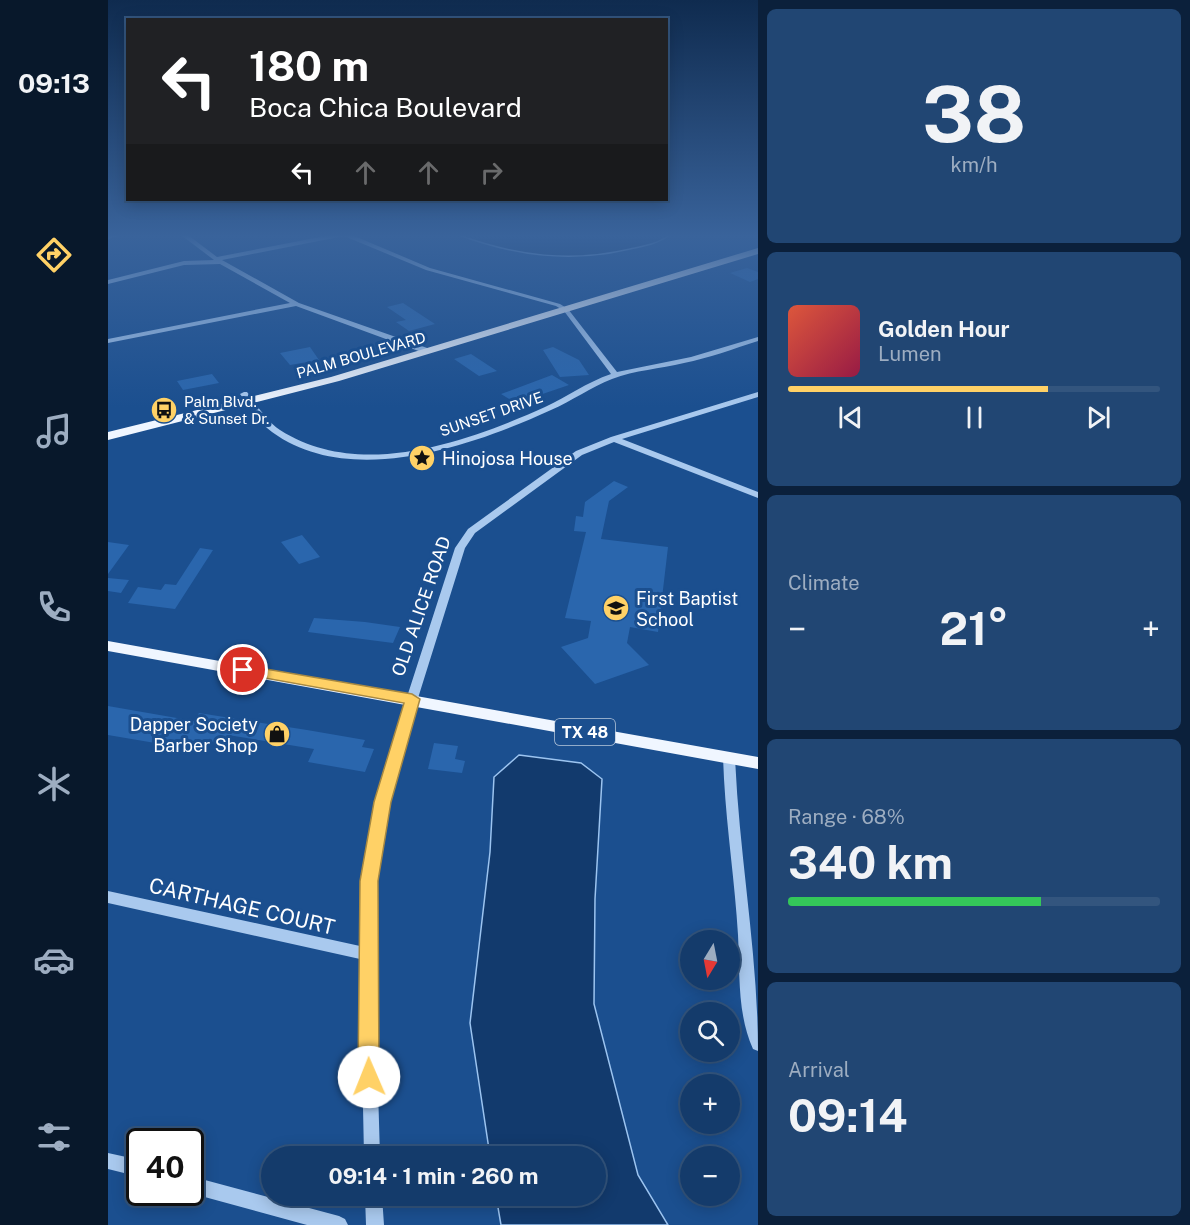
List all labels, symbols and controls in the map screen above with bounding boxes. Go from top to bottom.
text: 180 m [249,41,369,90]
icon: left [150,42,228,120]
text: 09:13 [18,67,90,99]
text: 38 [922,68,1026,160]
text: Boca Chica Boulevard [249,91,522,123]
text: km/h [950,153,998,177]
icon: left [286,156,319,189]
icon: ahead [349,156,382,189]
icon: ahead [412,156,445,189]
icon: right [475,156,508,189]
icon: directions [33,234,75,276]
text: Golden Hour [878,316,1009,342]
street label: PALM BOULEVARD [294,328,428,382]
text: Lumen [878,342,942,366]
street label: SUNSET DRIVE [437,388,545,440]
place label: Palm Blvd. & Sunset Dr. [184,393,269,427]
bus stop icon: Palm Blvd. & Sunset Dr. [149,395,179,425]
icon: previous [834,401,867,434]
icon: pause [958,401,991,434]
icon: next [1082,401,1115,434]
icon: music [33,410,75,452]
place icon: Hinojosa House [407,443,437,473]
place label: Hinojosa House [442,448,573,469]
street label: OLD ALICE ROAD [387,533,455,679]
text: Climate [788,571,860,595]
icon: phone [33,586,75,628]
place label: First Baptist School [636,588,738,630]
school or university icon: First Baptist School [601,593,631,623]
text: 21° [939,602,1009,655]
text: − [788,610,806,648]
text: + [1142,610,1160,648]
pin [217,644,268,695]
icon: arrive [226,653,259,686]
place label: Dapper Society Barber Shop [130,714,258,756]
shop icon: Dapper Society Barber Shop [262,719,292,749]
road number: TX 48 [555,719,615,745]
icon: climate [33,763,75,805]
text: Range · 68% [788,805,905,829]
text: 340 km [788,836,953,889]
street label: CARTHAGE COURT [147,872,337,940]
north arrow [680,930,740,990]
map controls [680,930,740,1206]
icon: car [33,939,75,981]
button: search [680,1002,740,1062]
position arrow [337,1045,401,1109]
text: Arrival [788,1058,850,1082]
button: + [680,1074,740,1134]
text: 09:14 [788,1089,907,1142]
icon: filters [33,1116,75,1158]
speed limit sign: 40 [126,1128,204,1206]
button: − [680,1146,740,1206]
text: 09:14 · 1 min · 260 m [329,1163,538,1189]

